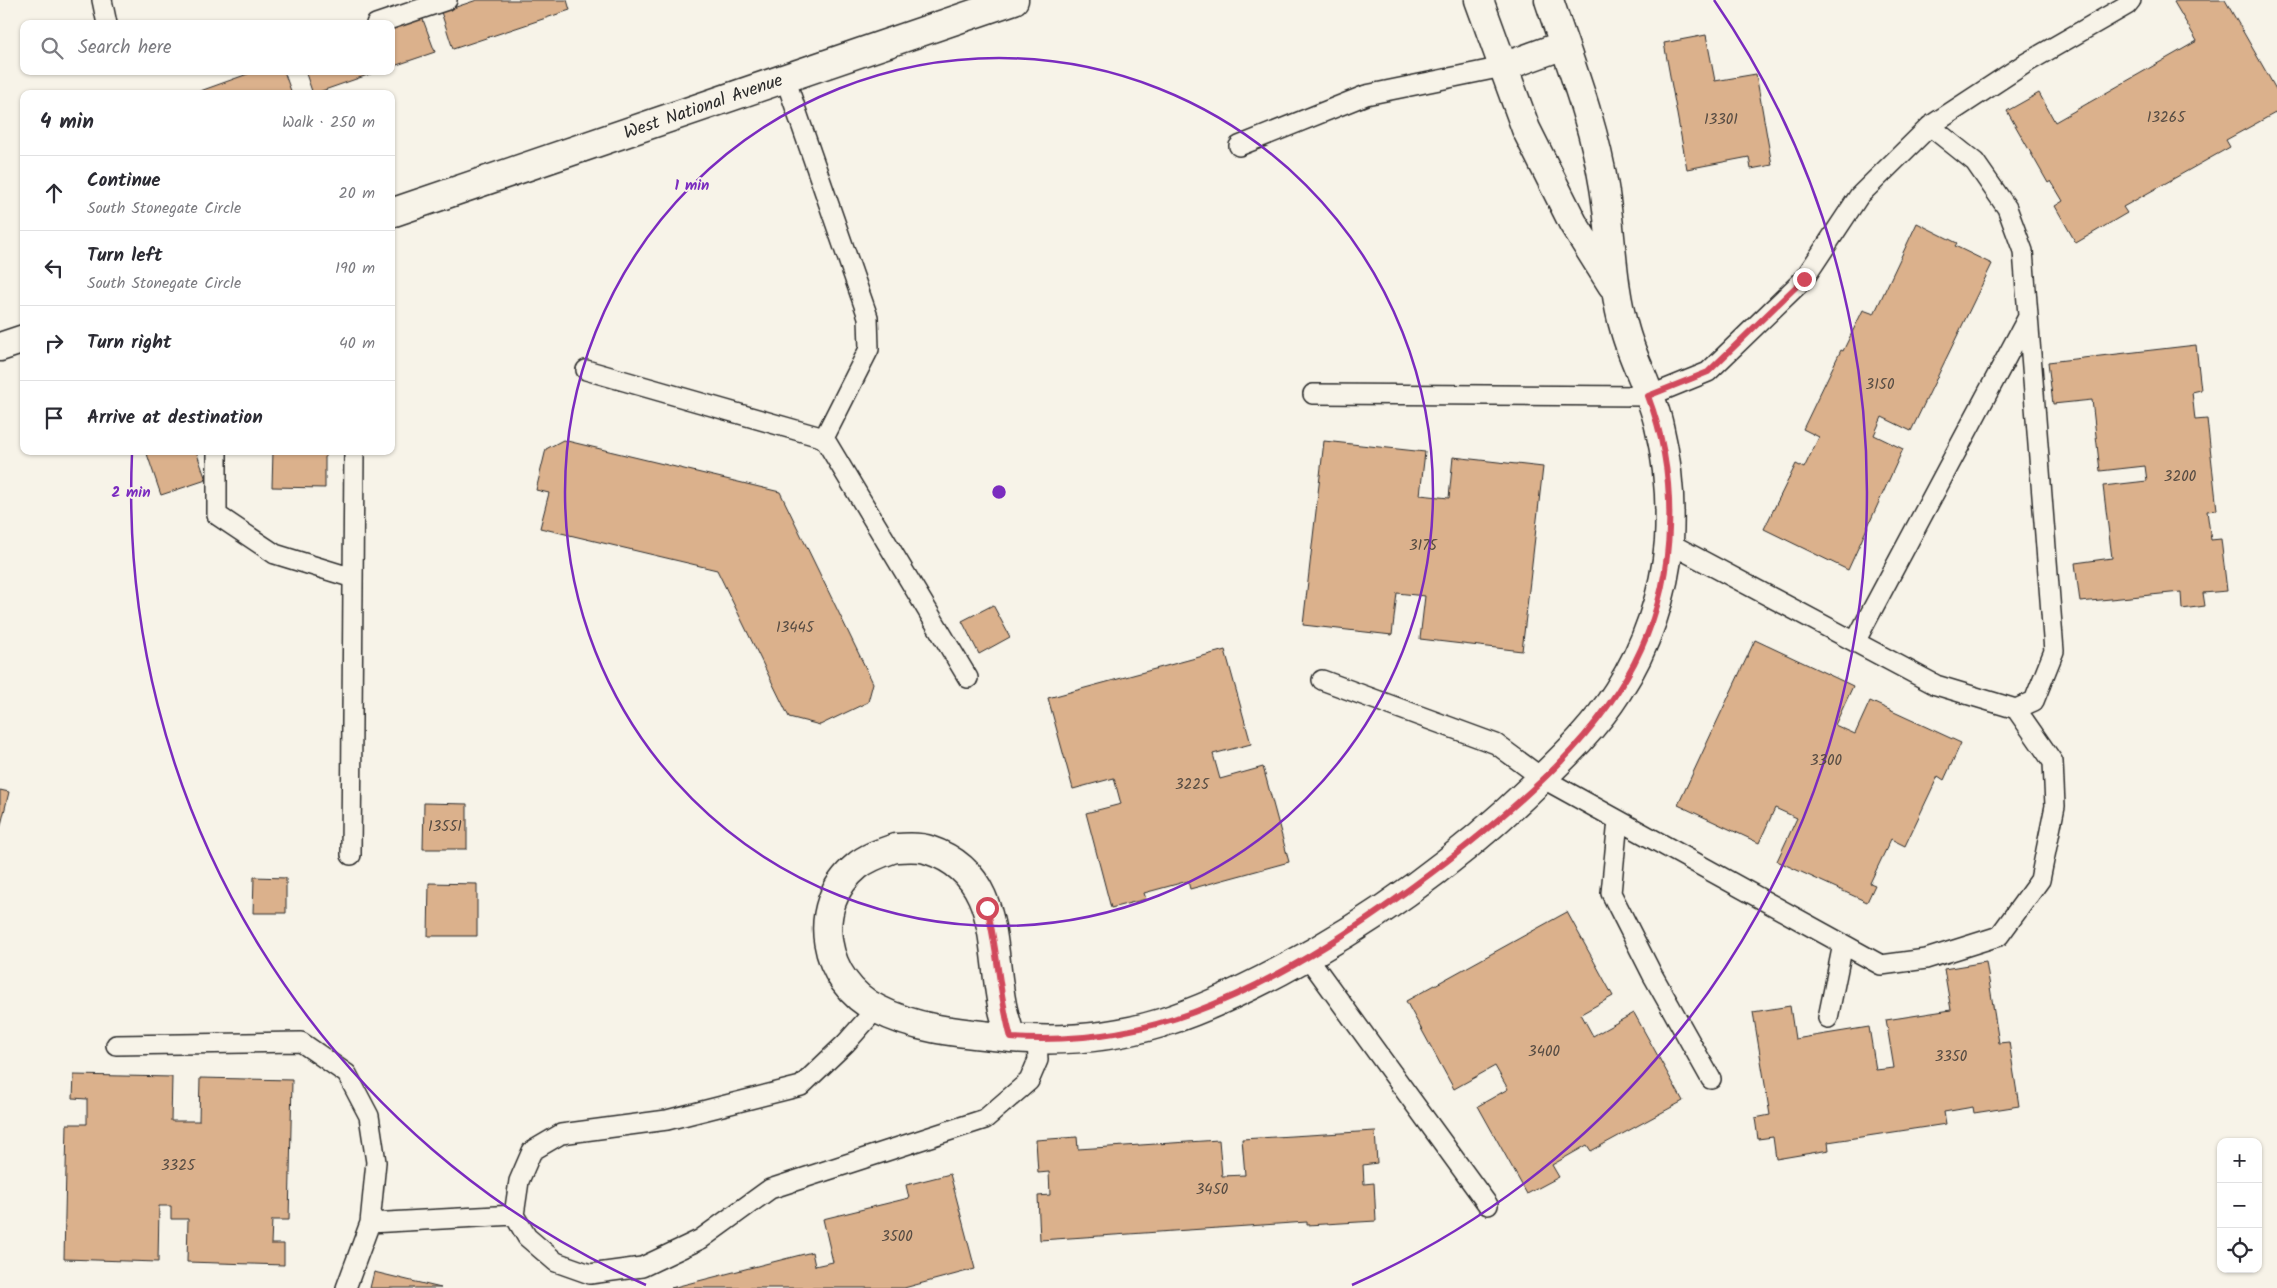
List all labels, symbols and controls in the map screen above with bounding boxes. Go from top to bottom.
search box [20,20,395,75]
text: Search here [78,33,172,63]
icon: search [38,34,66,62]
street label: West National Avenue [620,67,787,148]
text: 4 min [40,106,94,139]
house number: 13265 [2147,106,2186,130]
house number: 13301 [1704,108,1738,132]
text: Walk · 250 m [282,110,375,135]
text: Continue [87,166,160,196]
text: 1 min [675,174,709,198]
icon: ahead [40,179,68,207]
text: 20 m [339,181,375,206]
text: South Stonegate Circle [87,196,241,221]
text: Turn left [87,241,162,271]
icon: left [40,254,68,282]
text: 190 m [335,256,375,281]
route end [1793,268,1816,291]
text: South Stonegate Circle [87,271,241,296]
text: Turn right [87,328,172,358]
icon: right [40,329,68,357]
text: 40 m [339,331,375,356]
house number: 3150 [1866,373,1895,397]
text: Arrive at destination [87,403,263,433]
icon: arrive [40,404,68,432]
house number: 3200 [2164,465,2197,489]
text: 2 min [111,481,151,505]
centre of rings [990,483,1008,501]
house number: 3175 [1409,534,1438,558]
house number: 13445 [776,616,815,640]
house number: 3300 [1810,749,1843,773]
house number: 3225 [1175,773,1210,797]
house number: 13551 [428,815,462,839]
route start [976,897,999,920]
house number: 3400 [1528,1040,1560,1064]
house number: 3350 [1935,1045,1968,1069]
map controls [2217,1138,2262,1273]
button: + [2217,1138,2262,1183]
house number: 3325 [161,1154,196,1178]
house number: 3450 [1196,1178,1229,1202]
button: − [2217,1183,2262,1228]
house number: 3500 [881,1225,913,1249]
button: locate [2217,1228,2262,1273]

